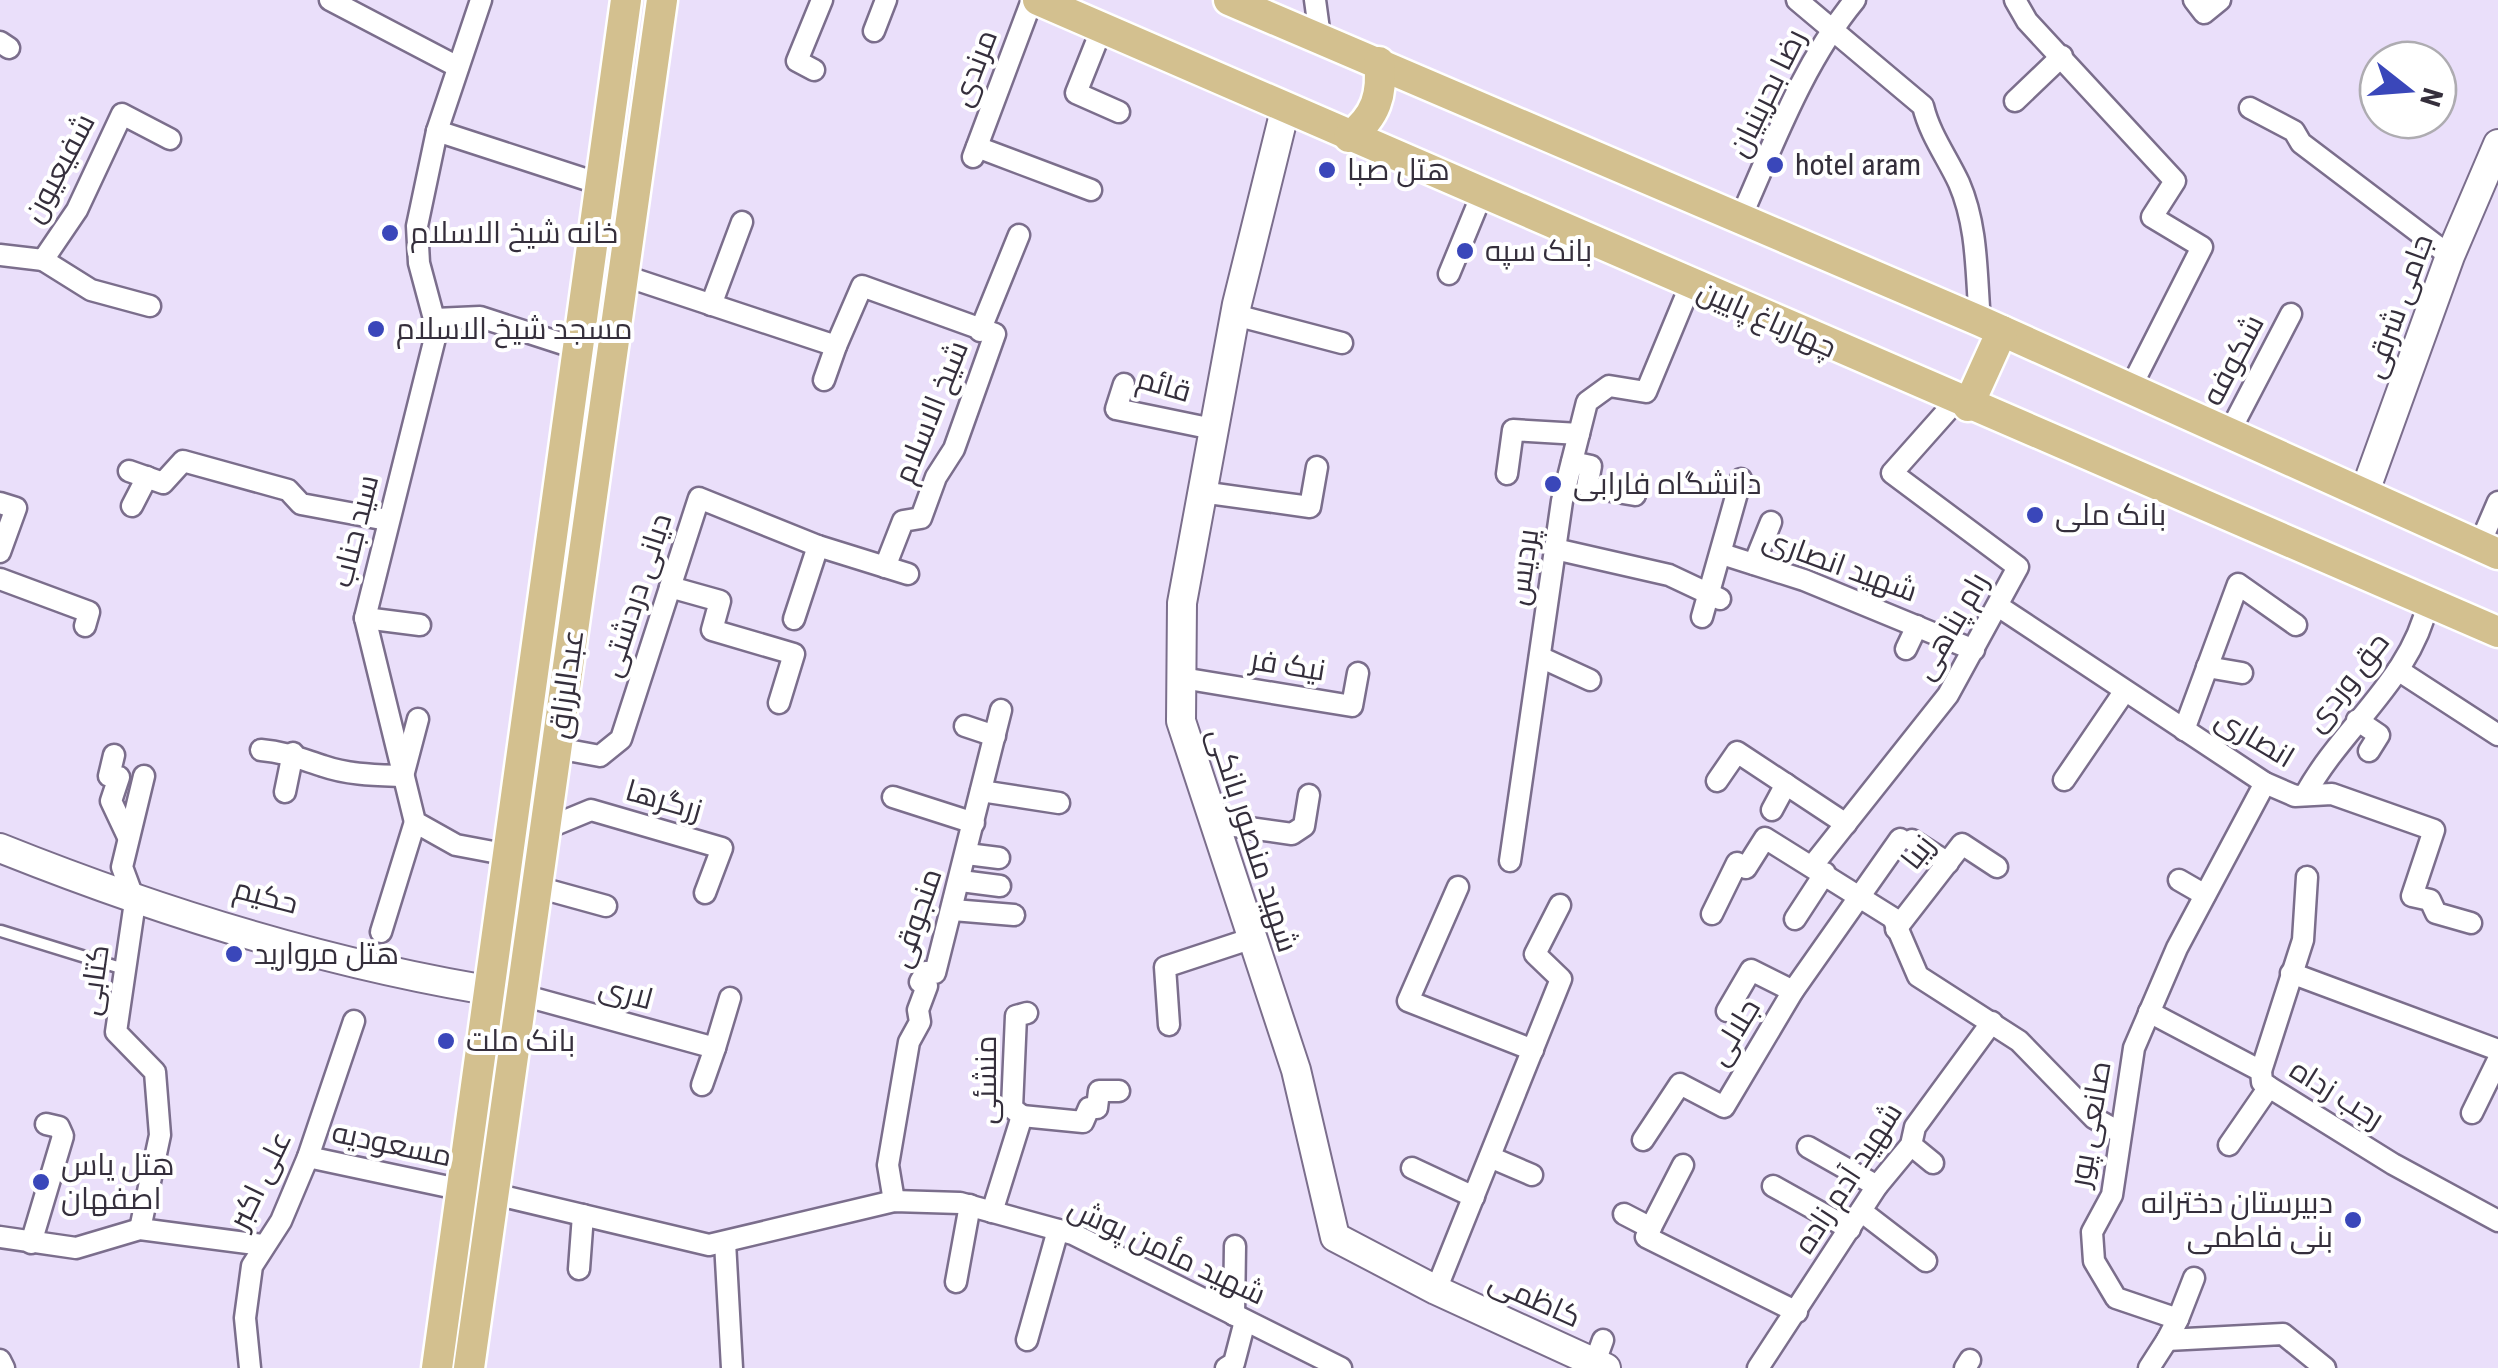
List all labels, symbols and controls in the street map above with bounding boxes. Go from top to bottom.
street label: رضا بحرینیان [1721,23,1812,162]
street label: مرندی [943,25,1004,111]
north arrow [2358,40,2458,140]
text: N [2413,84,2450,110]
street label: شفیعیون [15,107,102,228]
place label: hotel aram [1795,147,1921,182]
place label: هتل صبا [1347,152,1450,188]
marker: hotel aram [1764,154,1786,176]
marker: هتل صبا [1316,159,1338,181]
place label: خانه شیخ الاسلام [410,215,618,253]
marker: خانه شیخ الاسلام [379,222,401,244]
street label: جامی شرقی [2355,229,2441,383]
place label: بانک سپه [1485,233,1592,270]
marker: بانک سپه [1454,240,1476,262]
street label: چهارباغ پایین [1691,272,1842,367]
street label: شکوفه [2194,309,2271,411]
place label: مسجد شیخ الاسلام [396,311,633,349]
marker: مسجد شیخ الاسلام [365,318,387,340]
street label: شیخ الاسلام [886,336,978,489]
street label: قائم [1132,360,1195,412]
place label: دانشگاه فارابی [1573,466,1761,502]
street label: سید جناب [324,471,385,591]
marker: دانشگاه فارابی [1542,473,1564,495]
place label: بانک ملی [2055,497,2166,533]
marker: بانک ملی [2024,504,2046,526]
street label: دیانی دردشتی [593,509,679,681]
street label: شهید انصاری [1758,520,1922,610]
street label: پردیس [1500,526,1547,608]
street label: رام پناهی [1906,566,1998,687]
street label: حق وردی [2297,625,2397,739]
street label: عبدالرزاق [541,627,591,741]
street label: نیک فر [1246,641,1328,688]
street label: انصاری [2210,701,2301,775]
street label: شهید منصور بانکی [1200,724,1306,956]
street label: زرگرها [622,772,706,827]
street label: زیبا [1893,828,1942,876]
street label: منجوقی [882,864,950,972]
street label: حکیم [229,870,302,924]
place label: هتل مروارید [254,936,399,972]
street label: کتابی [71,942,117,1018]
marker: هتل مروارید [223,943,245,965]
street label: لاری [595,969,657,1016]
street label: جلالی [1700,992,1768,1072]
place label: بانک ملت [466,1023,575,1058]
marker: بانک ملت [435,1030,457,1052]
street label: منشئی [968,1035,1004,1125]
street label: رجب زداه [2284,1051,2391,1136]
street label: صانعی پور [2061,1058,2120,1192]
street label: شهید آدم زاده [1786,1096,1912,1261]
street label: مسعودیه [329,1114,455,1173]
street label: علی اکبر [220,1125,299,1237]
place label: هتل یاس اصفهان [61,1147,175,1217]
marker: هتل یاس اصفهان [30,1171,52,1193]
place label: دبیرستان دخترانه بنی فاطمی [2141,1185,2333,1255]
street label: شهید مأمن پوش [1062,1189,1272,1313]
marker: دبیرستان دخترانه بنی فاطمی [2342,1209,2364,1231]
street label: کاظمی [1484,1263,1586,1335]

